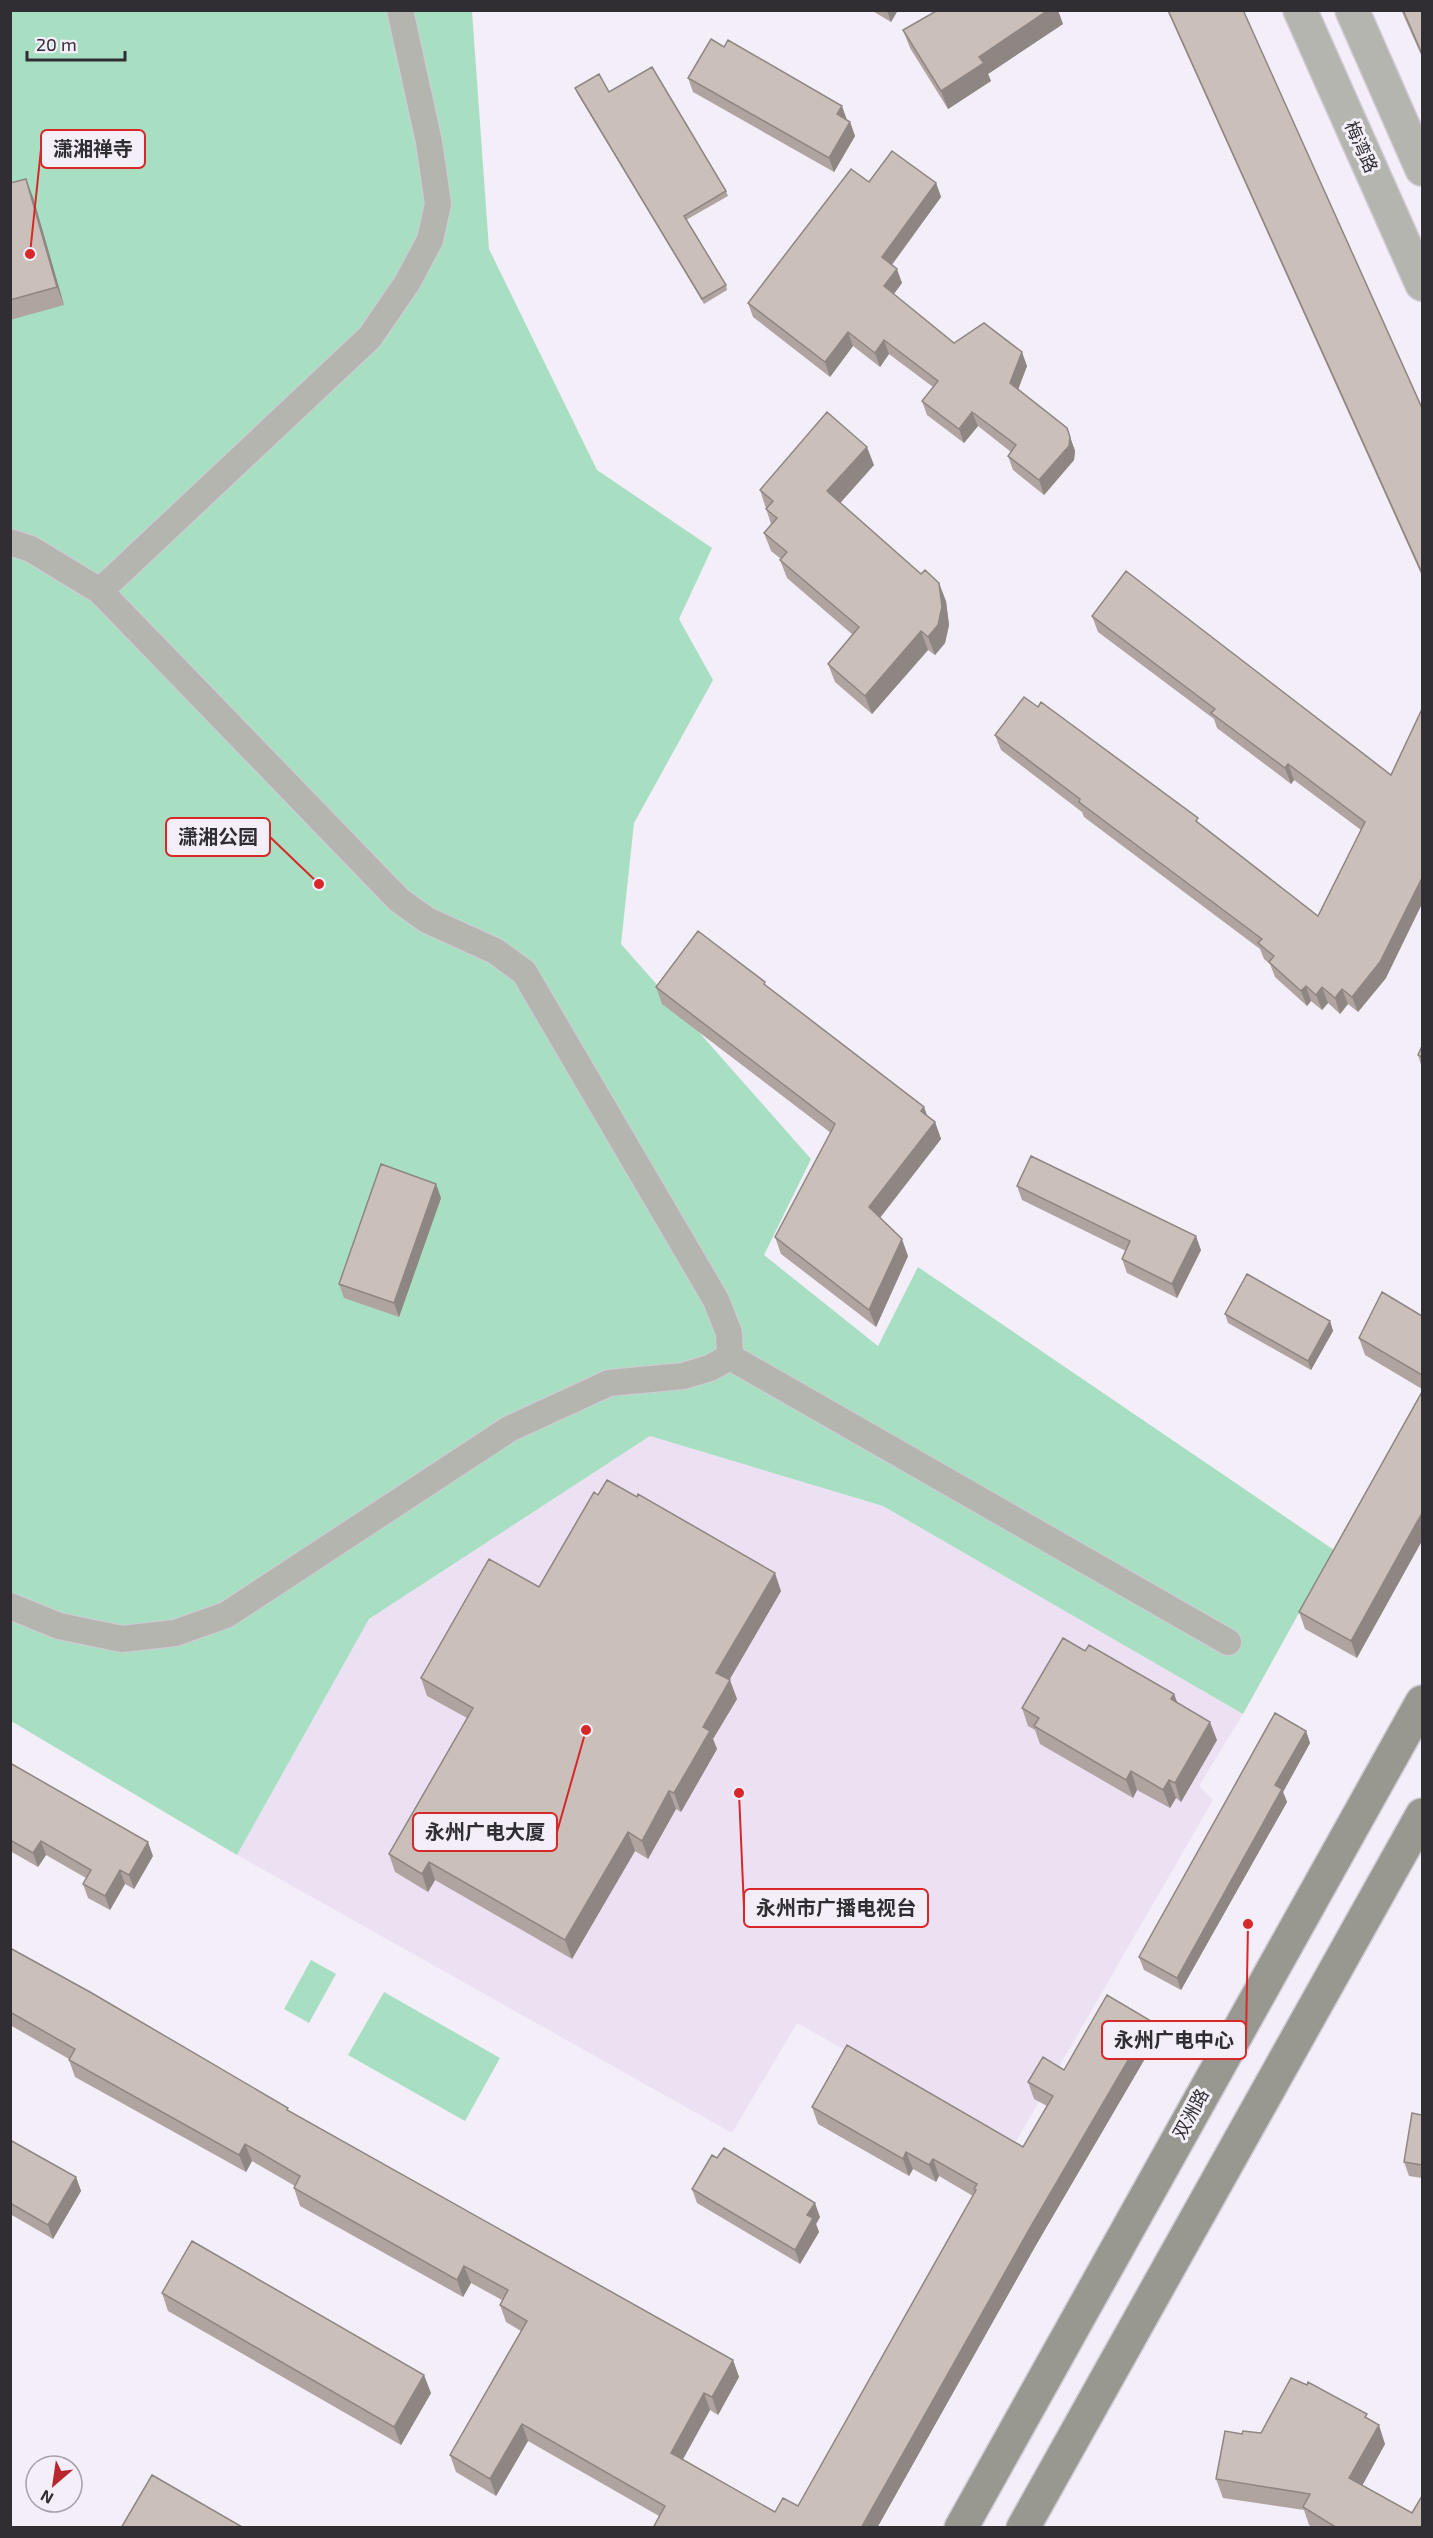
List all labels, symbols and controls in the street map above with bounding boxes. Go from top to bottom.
scale bar [27,24,124,62]
text: 20 m [36,33,77,55]
street label: 梅湾路 [1341,117,1383,176]
callout: 潇湘禅寺 [41,130,145,168]
text: 潇湘禅寺 [53,136,133,160]
callout: 潇湘公园 [166,818,270,856]
text: 潇湘公园 [178,824,258,848]
callout: 永州广电大厦 [413,1813,557,1851]
text: 永州广电大厦 [425,1819,545,1843]
callout: 永州市广播电视台 [744,1889,928,1927]
text: 永州市广播电视台 [756,1895,916,1919]
callout: 永州广电中心 [1102,2021,1246,2059]
text: 永州广电中心 [1114,2027,1234,2051]
street label: 双洲路 [1167,2085,1213,2142]
north arrow [24,2454,84,2514]
text: N [37,2486,56,2509]

